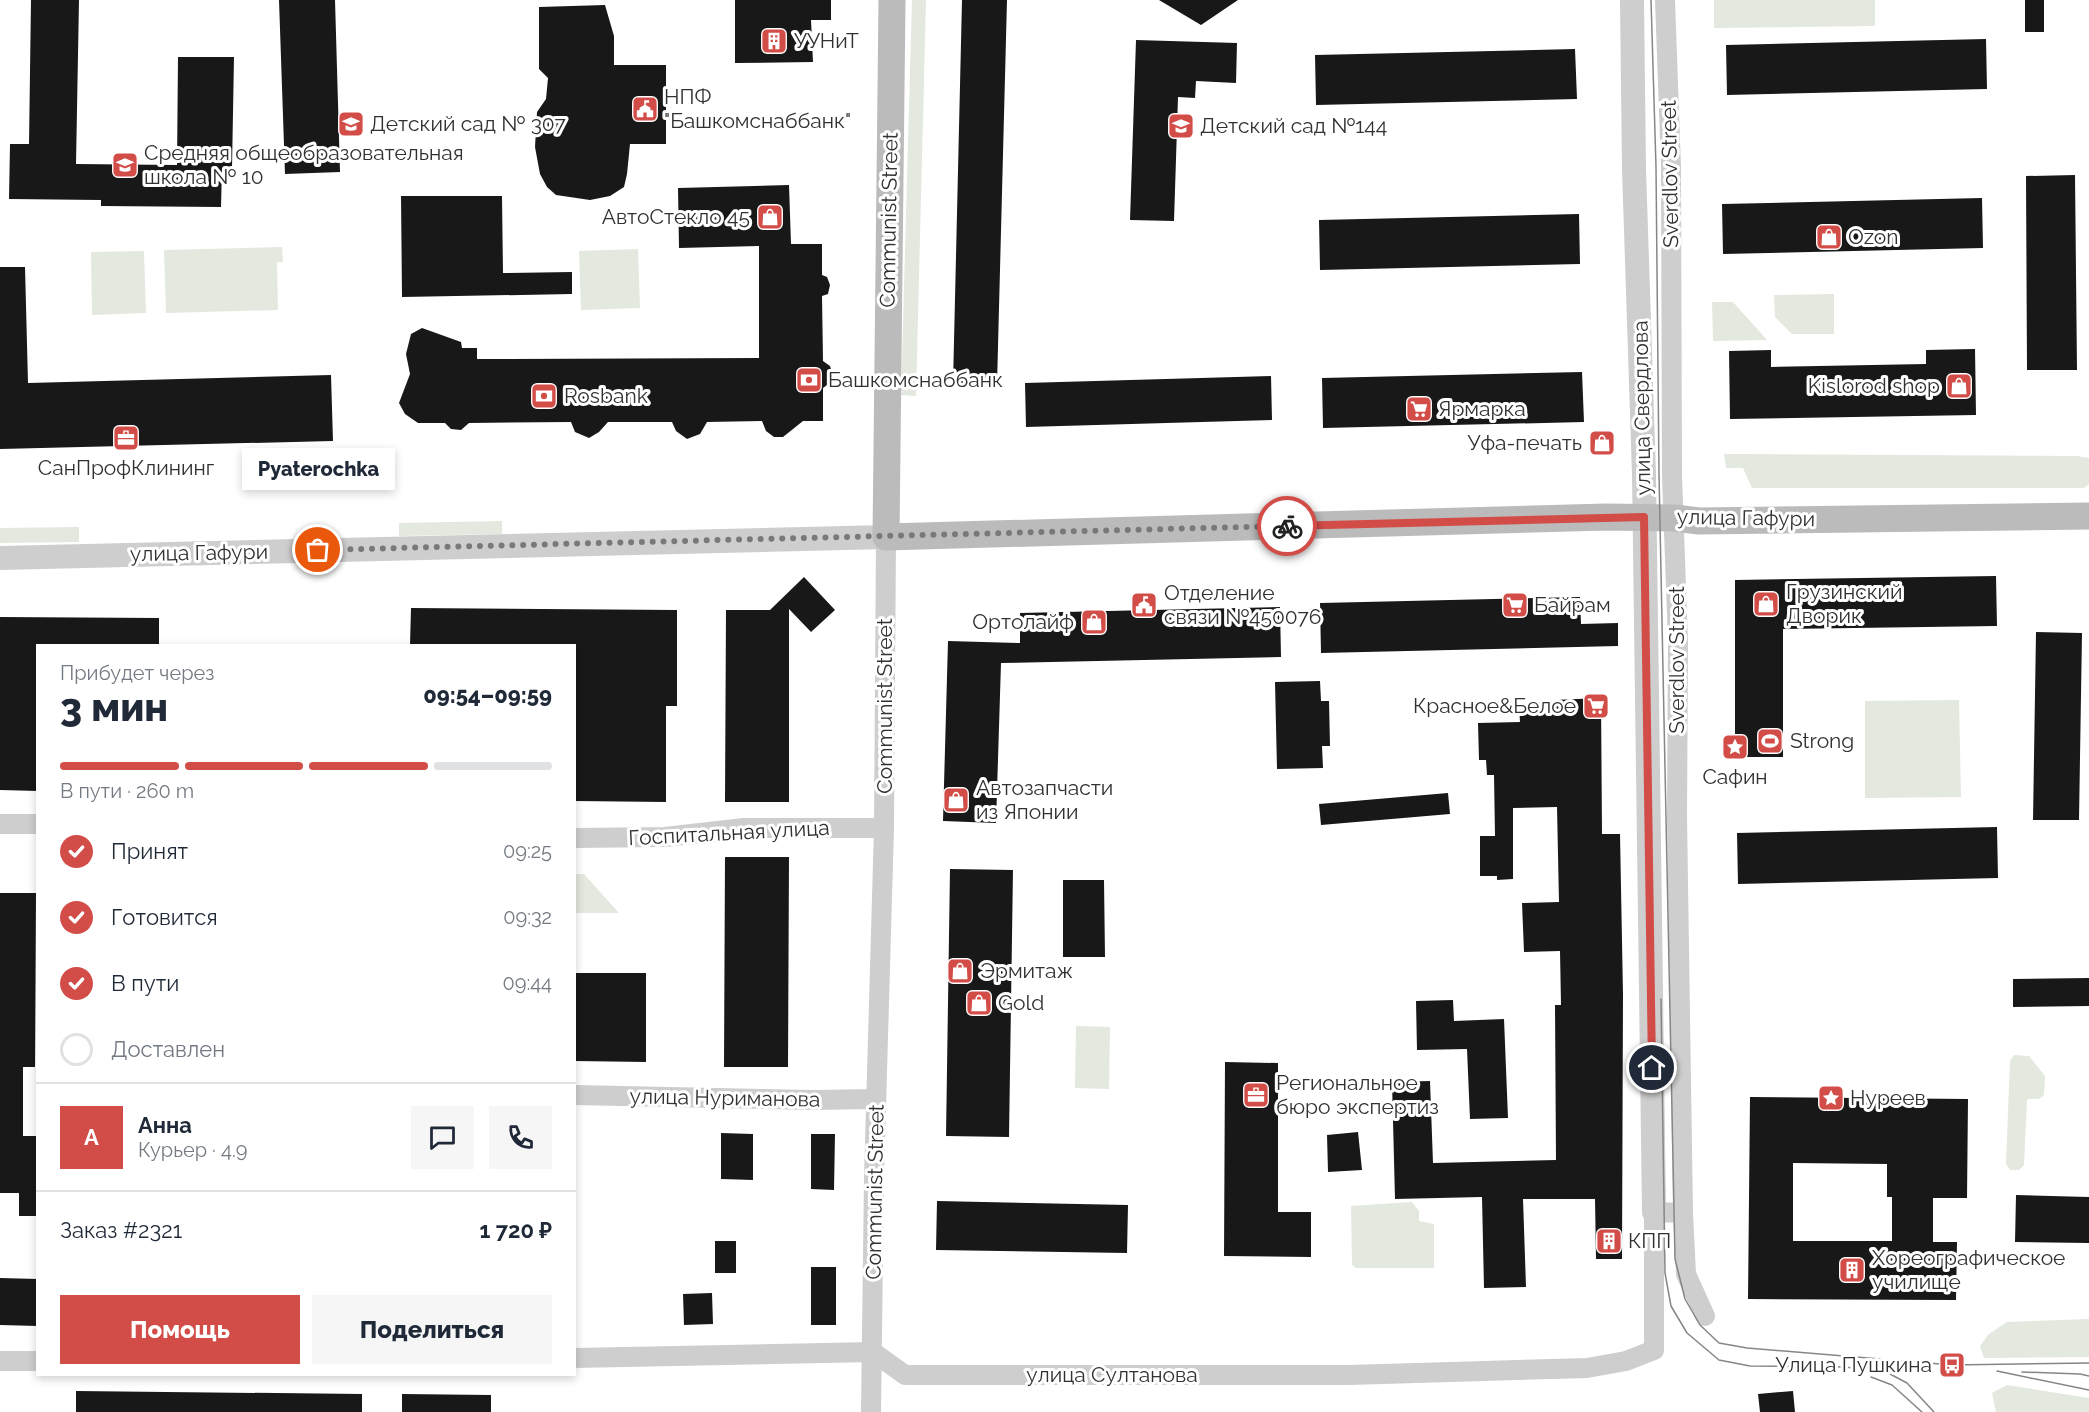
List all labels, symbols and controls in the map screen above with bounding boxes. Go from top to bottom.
building icon: УУНиТ [759,26,789,56]
place label: УУНиТ [794,28,859,53]
place label: НПФ "Башкомснаббанк" [664,84,851,133]
public building icon: НПФ "Башкомснаббанк" [630,94,660,124]
street label: Sverdlov Street [1656,100,1683,248]
school or university icon: Детский сад № 307 [336,109,366,139]
place label: Детский сад № 307 [370,111,567,136]
school or university icon: Детский сад №144 [1166,111,1196,141]
place label: Детский сад №144 [1200,113,1387,138]
street label: Communist Street [874,132,903,308]
place label: Средняя общеобразовательная школа № 10 [144,140,464,189]
school or university icon: Средняя общеобразовательная школа № 10 [110,150,140,180]
shop icon: АвтоСтекло 45 [755,202,785,232]
place label: АвтоСтекло 45 [602,204,750,229]
shop icon: Ozon [1814,222,1844,252]
place label: Ozon [1848,224,1899,249]
street label: улица Свердлова [1627,320,1656,496]
bank icon: Башкомснаббанк [794,365,824,395]
place label: Башкомснаббанк [828,367,1003,392]
shop icon: Kislorod shop [1944,371,1974,401]
place label: Kislorod shop [1808,373,1940,398]
bank icon: Rosbank [529,381,559,411]
place label: Rosbank [564,383,648,408]
supermarket icon: Ярмарка [1404,394,1434,424]
place label: Ярмарка [1438,396,1526,421]
office icon: СанПрофКлининг [111,423,141,453]
shop icon: Уфа-печать [1587,428,1617,458]
place label: Уфа-печать [1467,430,1582,455]
callout: Pyaterochka [242,448,394,490]
place label: СанПрофКлининг [38,455,215,480]
text: Pyaterochka [258,457,379,481]
courier [1257,496,1317,556]
street label: улица Гафури [1677,504,1815,531]
icon: bike [1271,510,1304,543]
pin [292,524,343,575]
icon: bag [301,533,334,566]
street label: улица Гафури [130,539,268,566]
place label: Грузинский Дворик [1786,579,1903,628]
place label: Отделение связи №450076 [1164,580,1321,629]
street label: Sverdlov Street [1664,586,1689,734]
shop icon: Грузинский Дворик [1751,589,1781,619]
public building icon: Отделение связи №450076 [1129,590,1159,620]
supermarket icon: Байрам [1500,590,1530,620]
place label: Байрам [1534,592,1611,617]
shop icon: Ортолайф [1079,607,1109,637]
place label: Ортолайф [972,609,1074,634]
street label: Communist Street [872,618,897,794]
text: Прибудет через [60,661,214,685]
text: 09:54–09:59 [423,682,552,708]
text: 3 мин [60,684,168,730]
supermarket icon: Красное&Белое [1581,691,1611,721]
place label: Красное&Белое [1413,693,1576,718]
sports icon: Strong [1755,726,1785,756]
place label: Strong [1790,728,1854,753]
place icon: Сафин [1720,732,1750,762]
place label: Сафин [1702,764,1768,789]
place label: Автозапчасти из Японии [976,775,1113,824]
text: В пути · 260 m [60,779,194,803]
shop icon: Автозапчасти из Японии [941,785,971,815]
street label: Госпитальная улица [628,815,830,850]
icon: check [60,835,93,868]
text: Принят [111,838,188,864]
text: 09:25 [503,839,552,863]
icon: check [60,901,93,934]
text: Готовится [111,904,218,930]
text: 09:32 [503,905,552,929]
shop icon: Эрмитаж [945,956,975,986]
place label: Эрмитаж [980,958,1073,983]
icon: check [60,967,93,1000]
text: В пути [111,970,179,996]
text: 09:44 [502,971,552,995]
shop icon: Gold [964,988,994,1018]
place label: Gold [998,990,1044,1015]
text: Доставлен [111,1036,225,1062]
pin [1626,1042,1677,1093]
icon: home [1635,1051,1668,1084]
place label: Региональное бюро экспертиз [1276,1070,1439,1119]
office icon: Региональное бюро экспертиз [1241,1080,1271,1110]
street label: улица Нуриманова [629,1083,821,1112]
place icon: Нуреев [1816,1083,1846,1113]
place label: Нуреев [1850,1085,1926,1110]
street label: Communist Street [860,1104,889,1280]
button: chat [411,1106,474,1169]
button: phone [489,1106,552,1169]
text: Анна [138,1112,192,1138]
text: А [84,1124,99,1150]
text: Курьер · 4.9 [138,1138,247,1162]
text: Заказ #2321 [60,1217,182,1243]
text: 1 720 ₽ [480,1217,552,1243]
building icon: КПП [1594,1226,1624,1256]
place label: КПП [1628,1228,1671,1253]
place label: Хореографическое училище [1872,1245,2065,1294]
building icon: Хореографическое училище [1837,1255,1867,1285]
button: Помощь [60,1295,300,1364]
button: Поделиться [312,1295,552,1364]
bus stop icon: Улица Пушкина [1937,1350,1967,1380]
place label: Улица Пушкина [1775,1352,1932,1377]
street label: улица Султанова [1026,1362,1198,1387]

